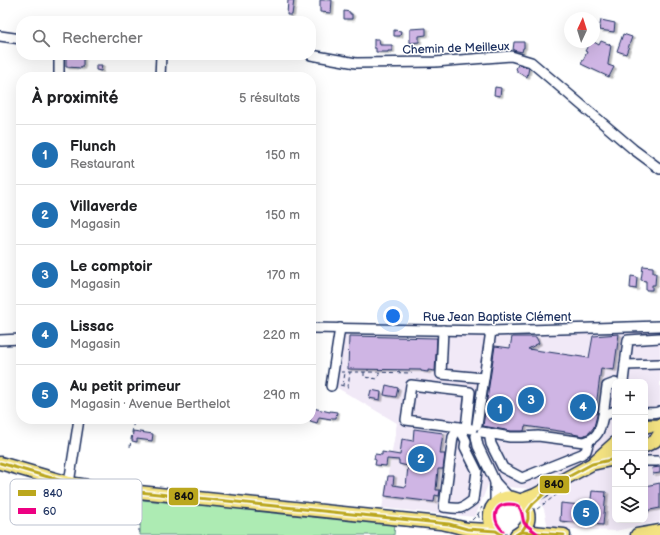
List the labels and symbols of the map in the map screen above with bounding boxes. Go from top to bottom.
north arrow [564,12,600,48]
street label: Chemin de Meilleux [402,39,510,58]
your location [383,306,403,326]
street label: Rue Jean Baptiste Clément [423,310,572,325]
pin: 3 [518,385,544,415]
pin: 4 [570,392,596,422]
pin: 1 [487,394,513,424]
pin: 2 [408,444,434,474]
line badge: 840 [539,475,570,494]
text: 840 [544,478,564,491]
legend [10,479,142,525]
text: 840 [43,487,63,500]
line badge: 840 [168,487,199,506]
text: 840 [174,490,194,503]
pin: 5 [573,498,599,528]
text: 60 [43,505,57,518]

